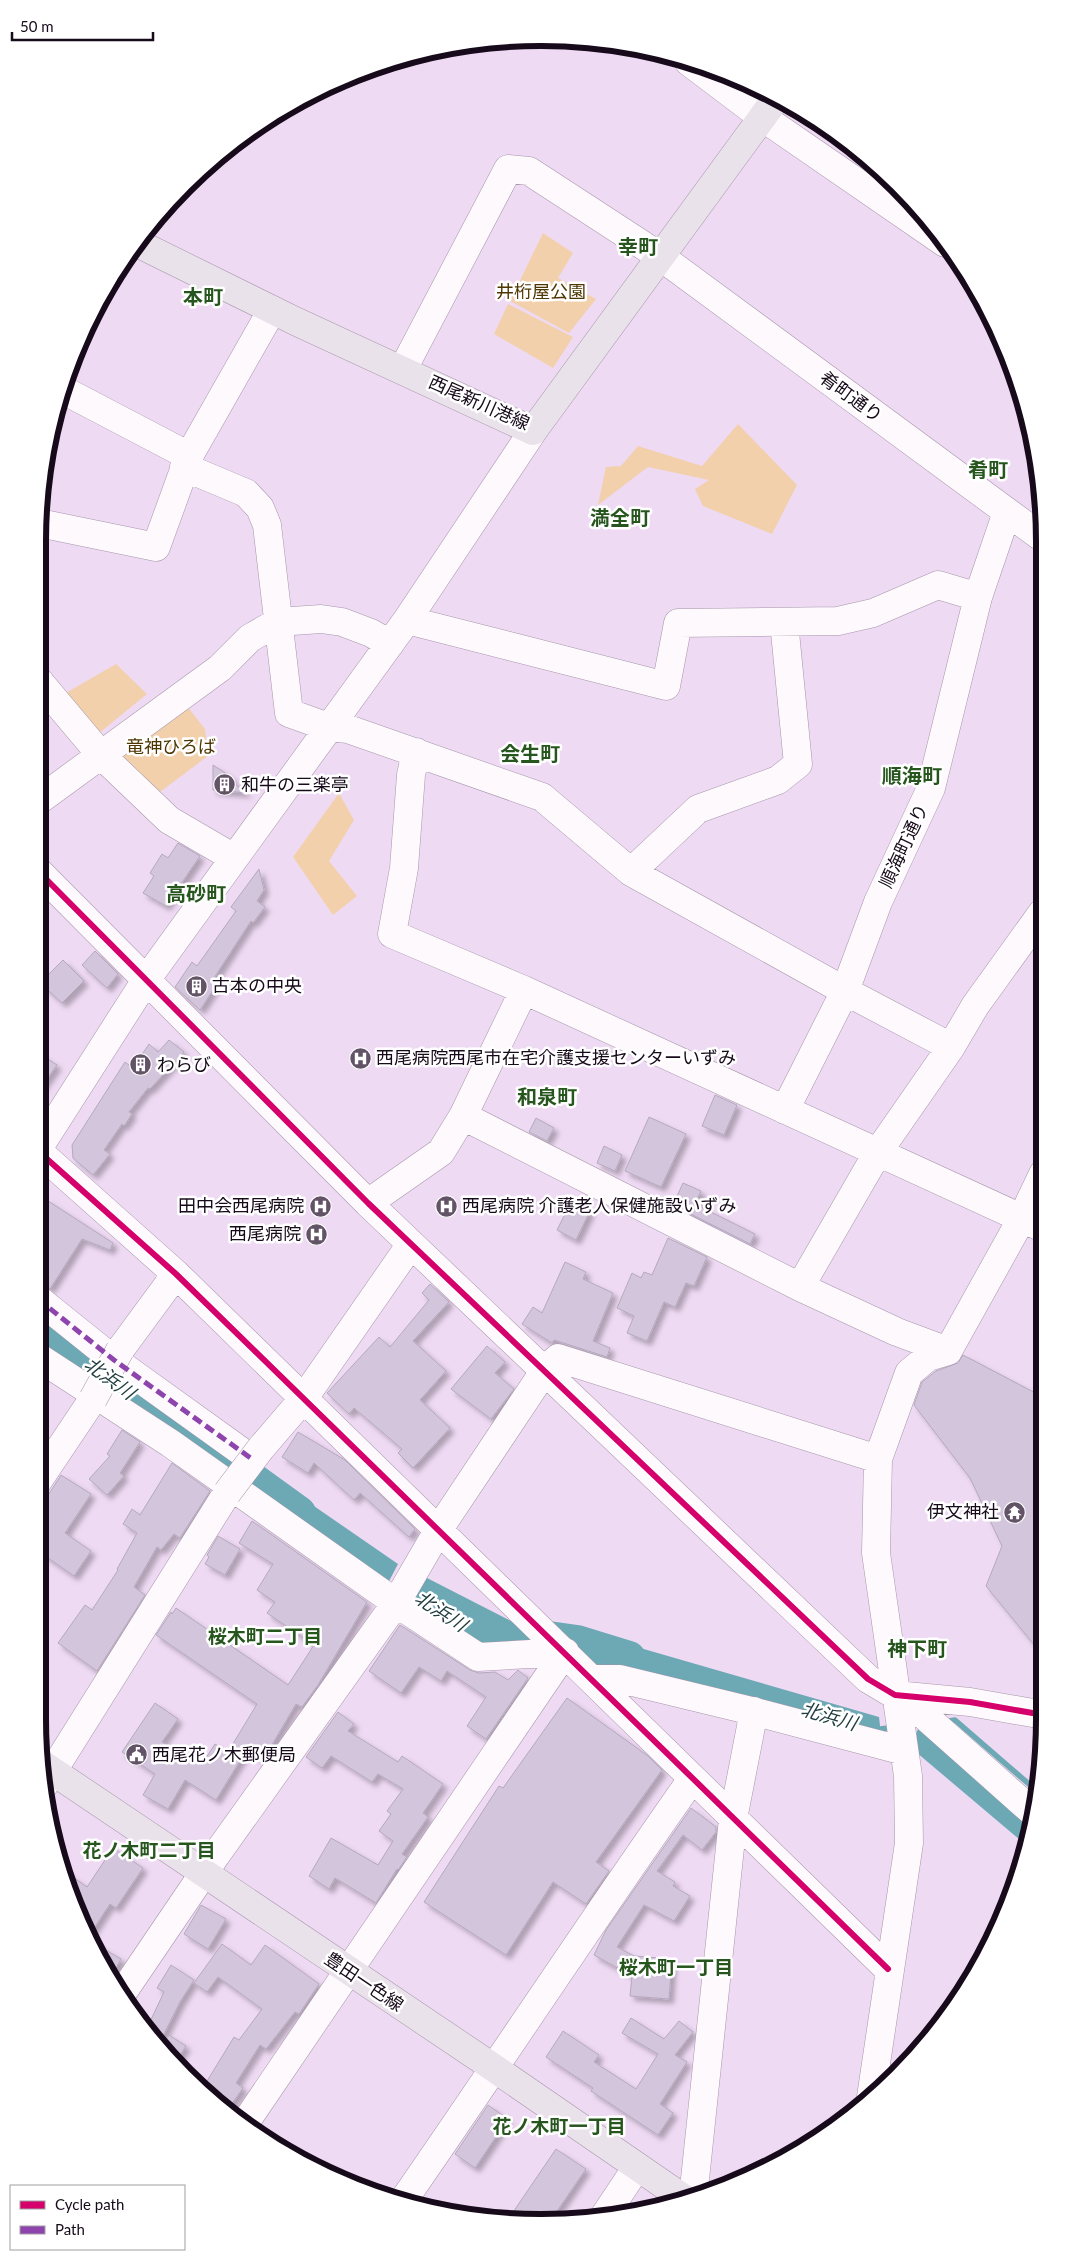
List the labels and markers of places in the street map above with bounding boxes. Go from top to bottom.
building icon: 和牛の三楽亭 [213,773,237,797]
place label: 和牛の三楽亭 [241,773,349,795]
building icon: 古本の中央 [184,974,208,998]
place label: 古本の中央 [212,974,302,996]
hospital icon: 西尾病院西尾市在宅介護支援センターいずみ [348,1046,372,1070]
place label: 西尾病院西尾市在宅介護支援センターいずみ [376,1046,736,1068]
building icon: わらび [129,1053,153,1077]
place label: わらび [157,1053,211,1075]
place label: 田中会西尾病院 [178,1194,304,1216]
hospital icon: 田中会西尾病院 [308,1194,332,1218]
hospital icon: 西尾病院 介護老人保健施設いずみ [434,1194,458,1218]
place label: 西尾病院 介護老人保健施設いずみ [462,1194,737,1216]
place label: 西尾病院 [229,1222,301,1244]
hospital icon: 西尾病院 [305,1222,329,1246]
place label: 伊文神社 [927,1500,999,1522]
temple icon: 伊文神社 [1003,1500,1027,1524]
public building icon: 西尾花ノ木郵便局 [124,1743,148,1767]
place label: 西尾花ノ木郵便局 [152,1743,296,1765]

